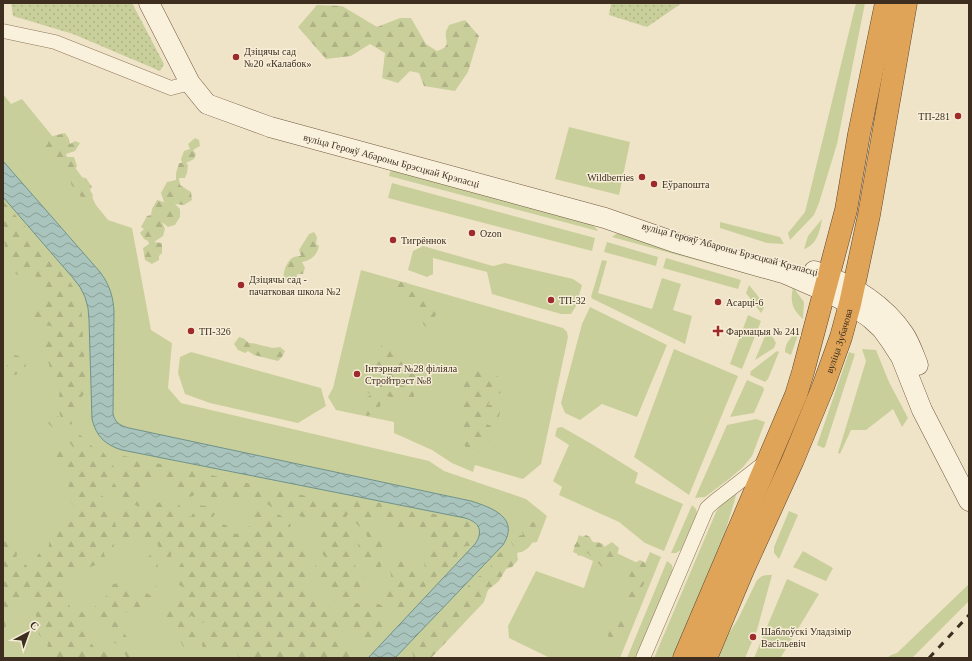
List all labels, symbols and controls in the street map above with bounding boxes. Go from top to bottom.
place label: Дзіцячы сад №20 «Калабок» [244,46,311,69]
marker: Дзіцячы сад №20 «Калабок» [231,52,241,62]
place label: ТП-281 [918,111,950,122]
marker: ТП-281 [953,111,963,121]
street label: вуліца Герояў Абароны Брэсцкай Крэпасці [302,131,481,189]
place label: Wildberries [587,172,634,183]
marker: Wildberries [637,172,647,182]
marker: Еўрапошта [649,179,659,189]
place label: Еўрапошта [662,179,710,190]
street label: вуліца Герояў Абароны Брэсцкай Крэпасці [641,220,819,278]
marker: Ozon [467,228,477,238]
place label: Ozon [480,228,502,239]
marker: Тигрённок [388,235,398,245]
place label: Тигрённок [401,235,446,246]
place label: Дзіцячы сад - пачатковая школа №2 [249,274,341,297]
marker: Дзіцячы сад - пачатковая школа №2 [236,280,246,290]
marker: ТП-32 [546,295,556,305]
place label: ТП-32 [559,295,586,306]
marker: Асарці-6 [713,297,723,307]
place label: Асарці-6 [726,297,763,308]
street label: вуліца Зубачова [823,307,854,375]
marker: ТП-326 [186,326,196,336]
place label: ТП-326 [199,326,231,337]
marker: Фармацыя № 241 [713,326,723,336]
place label: Фармацыя № 241 [726,326,800,337]
place label: Інтэрнат №28 фiлiяла Стройтрэст №8 [365,363,458,386]
marker: Інтэрнат №28 фiлiяла Стройтрэст №8 [352,369,362,379]
north arrow [8,613,48,653]
text: С [28,618,42,633]
place label: Шаблоўскі Уладзімір Васільевіч [761,626,851,649]
marker: Шаблоўскі Уладзімір Васільевіч [748,632,758,642]

